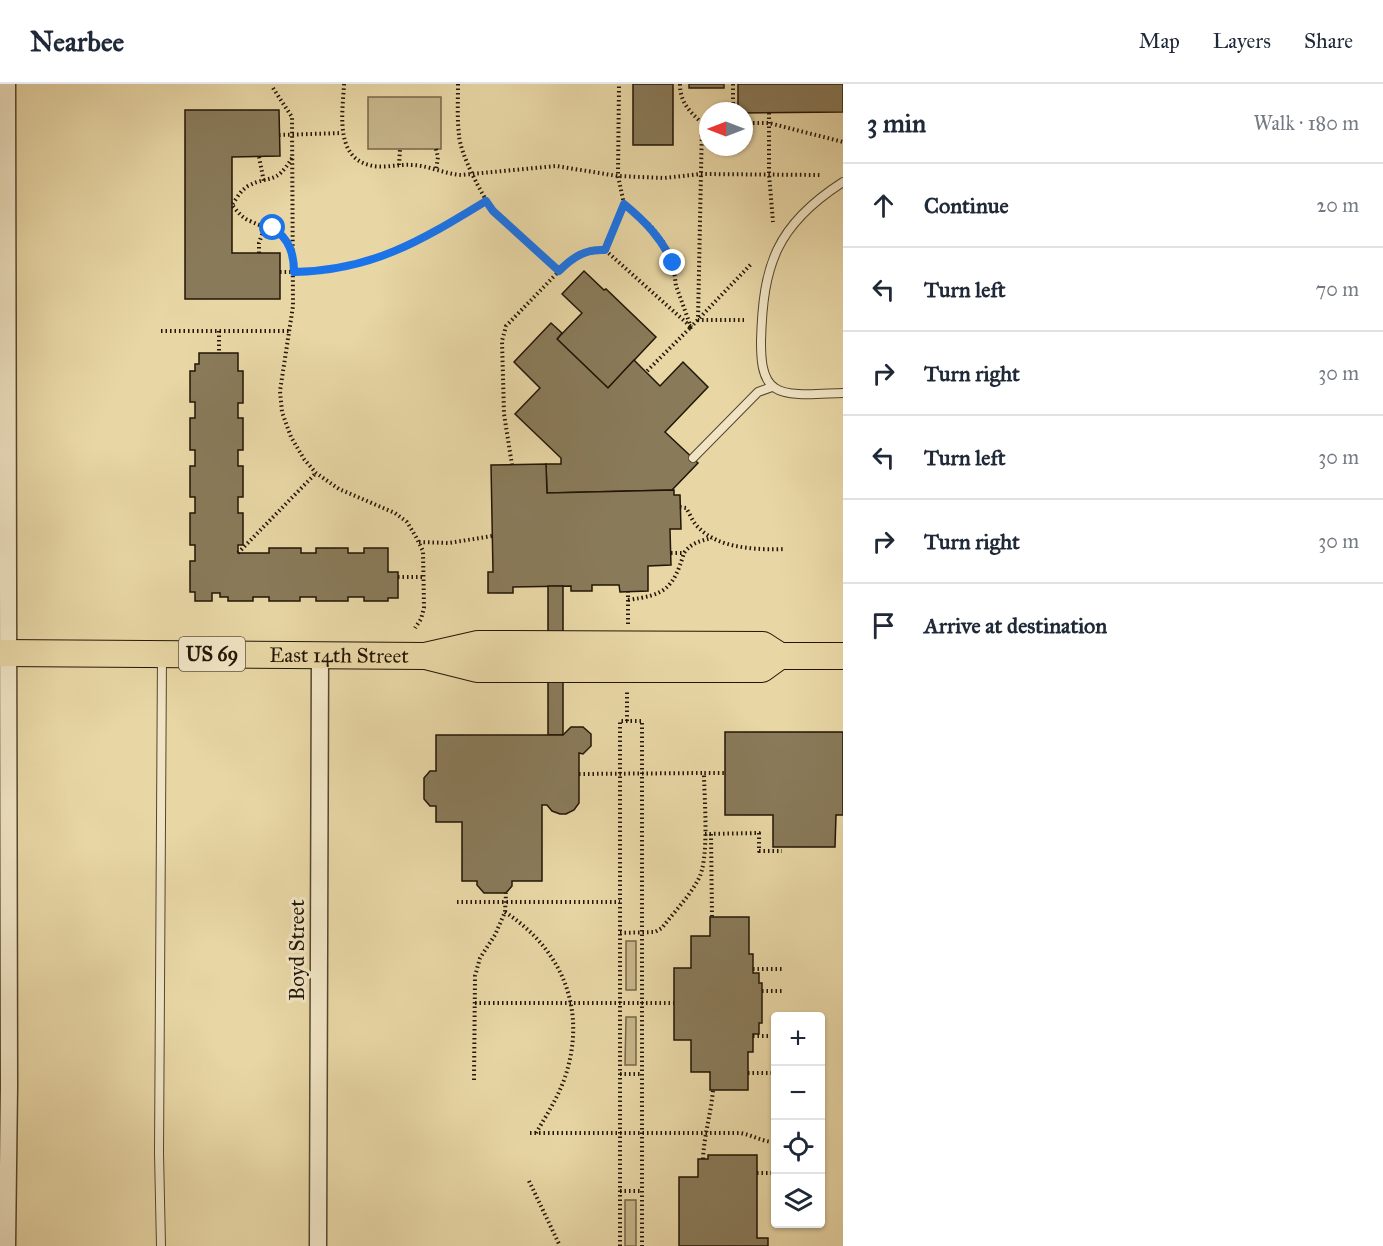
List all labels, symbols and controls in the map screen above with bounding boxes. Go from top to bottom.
text: Nearbee [30,24,124,59]
text: Map [1139,28,1180,54]
text: Layers [1213,28,1271,54]
text: Share [1304,28,1353,54]
north arrow [699,102,753,156]
text: 3 min [867,107,926,139]
text: Walk · 180 m [1254,111,1359,135]
icon: ahead [867,189,900,222]
text: Continue [924,192,1009,219]
text: 20 m [1316,193,1359,217]
route start [259,214,285,240]
route end [659,249,685,275]
icon: left [867,273,900,306]
text: Turn left [924,276,1006,303]
text: 70 m [1316,277,1359,301]
icon: right [867,357,900,390]
text: Turn right [924,360,1020,387]
text: 30 m [1318,361,1359,385]
icon: left [867,441,900,474]
text: Turn left [924,444,1006,471]
text: 30 m [1318,445,1359,469]
icon: right [867,525,900,558]
text: Turn right [924,528,1020,555]
text: 30 m [1318,529,1359,553]
icon: arrive [867,609,900,642]
text: Arrive at destination [924,612,1107,639]
road number: US 69 [179,637,245,671]
street label: East 14th Street [269,642,409,669]
street label: Boyd Street [284,899,310,1001]
map controls [771,1012,825,1228]
button: + [771,1012,825,1066]
button: − [771,1066,825,1120]
button: locate [771,1120,825,1174]
button: layers [771,1174,825,1228]

